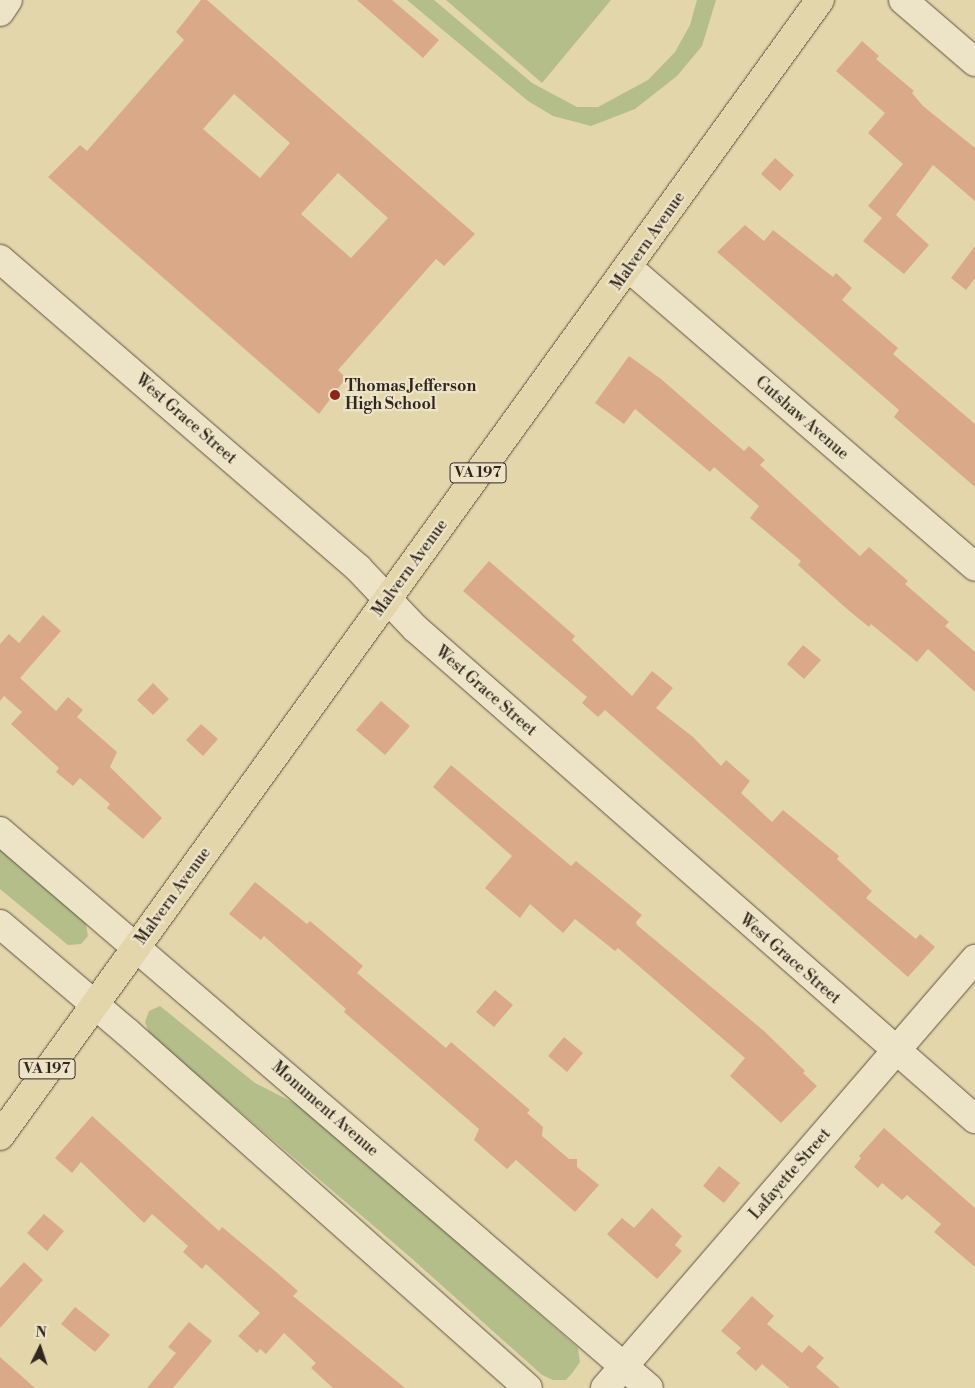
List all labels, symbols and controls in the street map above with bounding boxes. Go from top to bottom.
street label: Malvern Avenue [607,188,689,294]
street label: West Grace Street [132,370,240,468]
street label: Cutshaw Avenue [751,372,853,464]
place label: Thomas Jefferson High School [345,376,476,414]
marker: Thomas Jefferson High School [329,389,341,401]
road number: VA 197 [449,460,507,486]
street label: Malvern Avenue [368,516,452,620]
street label: West Grace Street [432,642,540,740]
street label: Malvern Avenue [131,844,215,948]
street label: West Grace Street [736,910,844,1008]
road number: VA 197 [18,1056,76,1082]
street label: Monument Avenue [268,1057,382,1161]
street label: Lafayette Street [745,1125,835,1223]
north arrow [15,1323,65,1373]
text: N [35,1324,47,1342]

